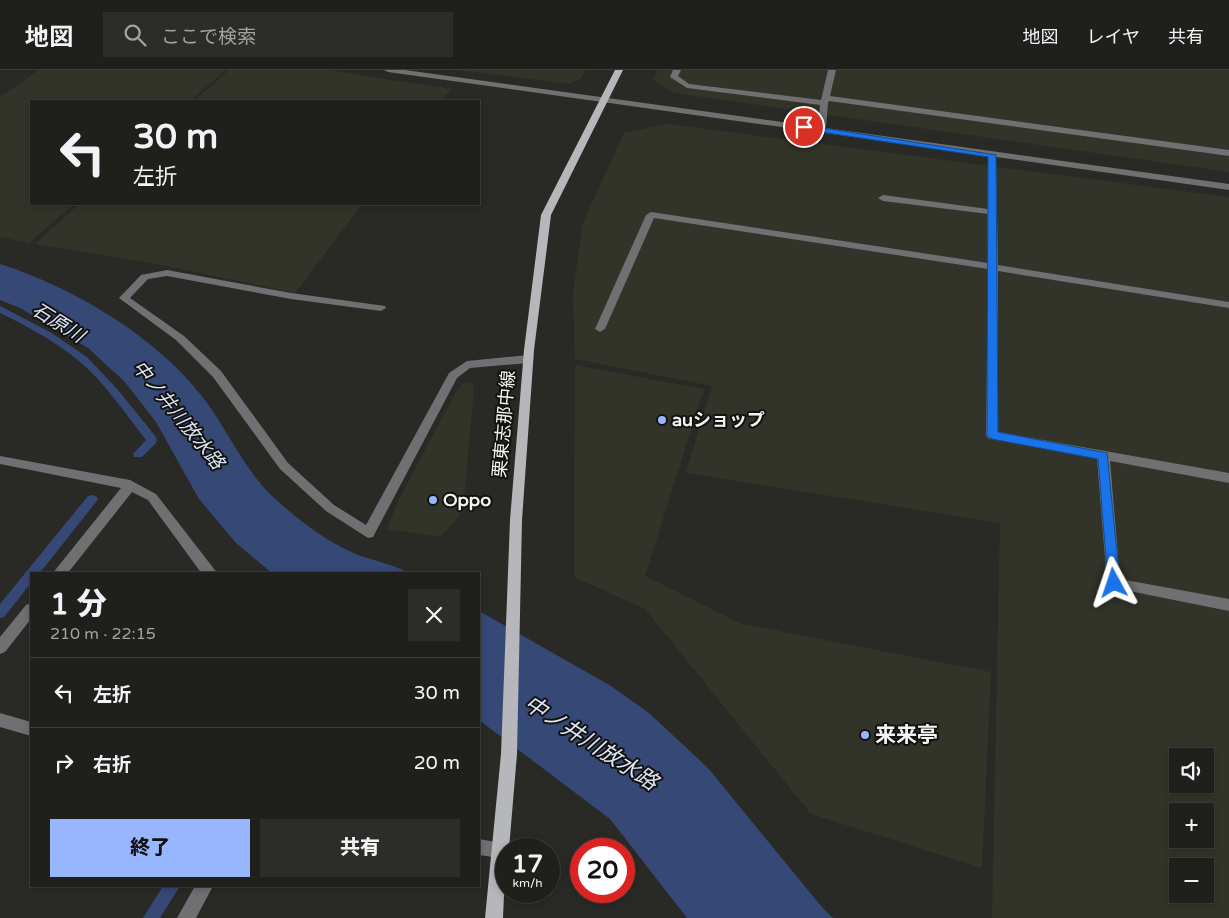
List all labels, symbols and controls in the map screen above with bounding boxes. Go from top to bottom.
search box [103,12,453,57]
icon: search [121,21,149,49]
text: 地図 [25,23,73,52]
text: ここで検索 [161,26,256,48]
text: 地図 [1023,26,1059,48]
text: レイヤ [1087,26,1140,48]
text: 共有 [1168,26,1204,48]
pin [783,106,825,148]
icon: arrive [790,113,818,141]
text: 30 m [133,116,218,158]
icon: left [50,120,115,185]
text: 左折 [133,164,177,190]
water label: 石原川 [28,299,90,348]
water label: 中ノ井川放水路 [128,356,230,475]
street label: 栗東志那中線 [488,369,520,479]
place label: auショップ [672,409,765,431]
marker: auショップ [656,414,668,426]
place label: Oppo [443,489,491,511]
marker: Oppo [427,494,439,506]
position arrow [1087,556,1139,608]
text: 1 分 [50,586,107,623]
button: close [408,589,460,641]
text: 210 m · 22:15 [50,624,156,644]
icon: left [50,679,78,707]
text: 30 m [414,682,460,704]
text: 左折 [93,684,131,706]
water label: 中ノ井川放水路 [519,690,664,797]
place label: 来来亭 [875,723,938,748]
marker: 来来亭 [859,729,871,741]
map controls [1169,748,1214,903]
button: sound [1169,748,1214,793]
icon: right [50,749,78,777]
text: 20 m [414,752,460,774]
text: 右折 [93,754,131,776]
button: + [1169,803,1214,848]
button: 終了 [50,819,250,877]
button: 共有 [260,819,460,877]
speed limit sign: 20 [570,838,635,903]
text: 17 [512,849,543,879]
button: − [1169,858,1214,903]
text: km/h [512,876,543,890]

